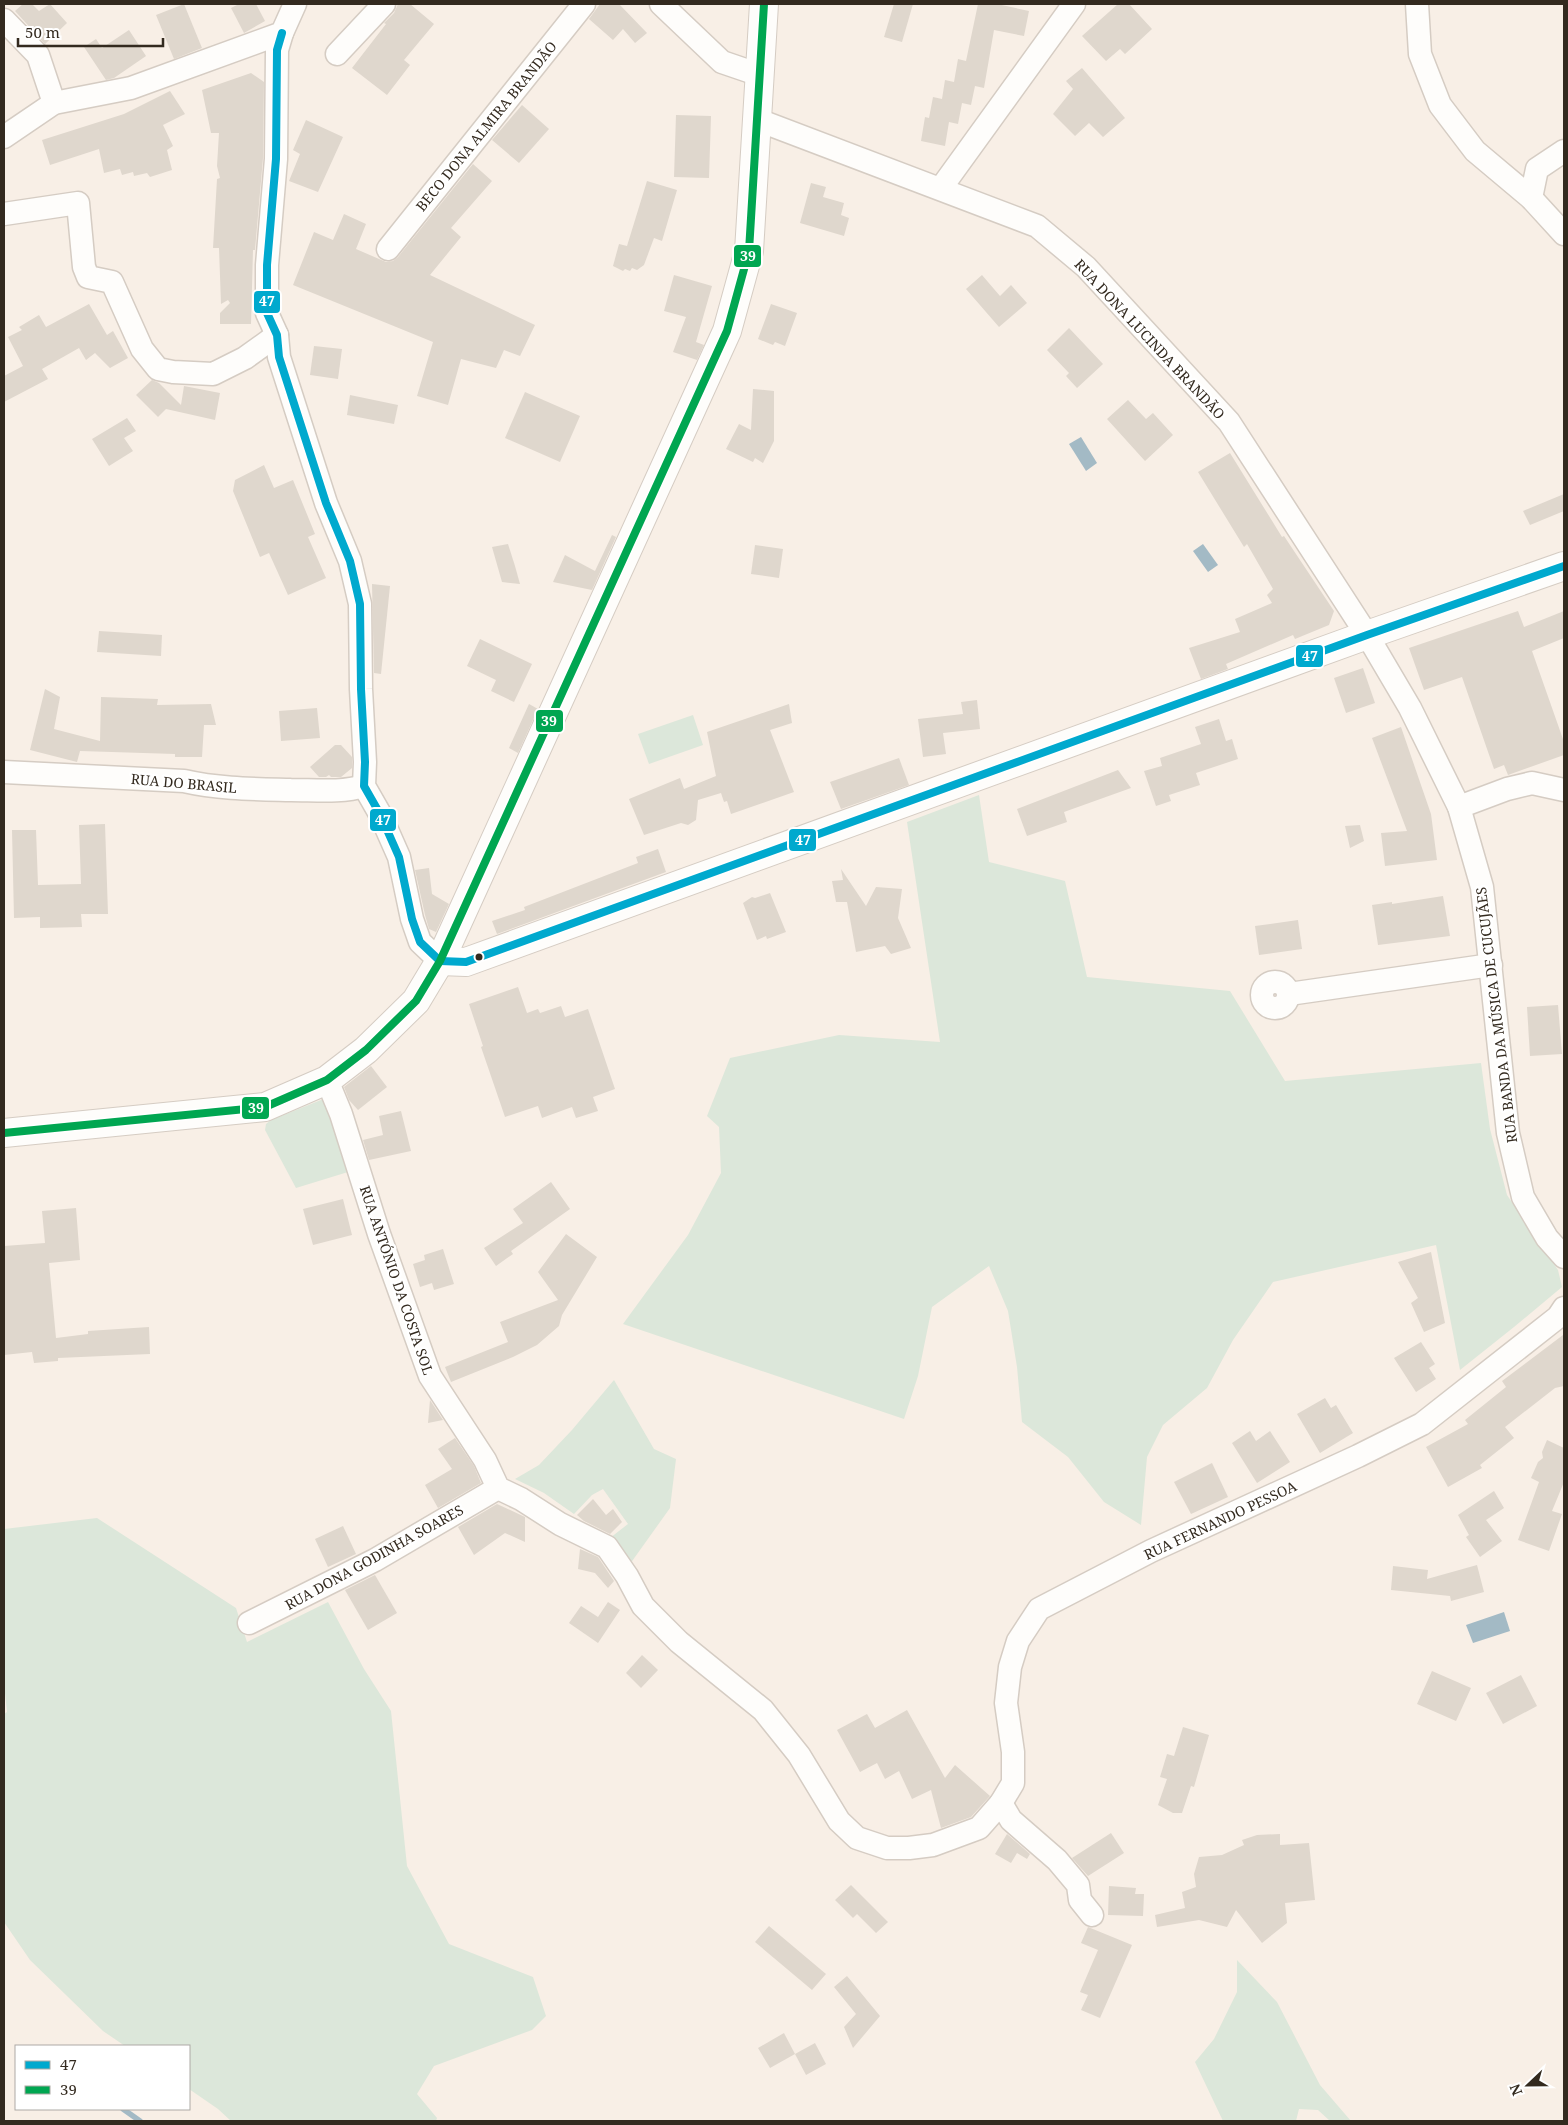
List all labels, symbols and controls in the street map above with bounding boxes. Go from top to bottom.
scale bar [18,15,162,47]
text: 50 m [25,22,60,42]
street label: BECO DONA ALMIRA BRANDÃO [411,37,561,215]
line badge: 39 [733,244,762,268]
text: 39 [740,246,756,265]
street label: RUA DONA LUCINDA BRANDÃO [1071,255,1229,423]
line badge: 47 [253,290,281,314]
text: 47 [259,291,275,310]
line badge: 47 [1295,644,1324,668]
text: 47 [1302,646,1318,665]
line badge: 39 [535,709,564,733]
text: 39 [541,711,557,730]
street label: RUA DO BRASIL [130,769,238,797]
line badge: 47 [369,808,397,832]
text: 47 [375,810,391,829]
line badge: 47 [788,828,817,852]
text: 47 [795,830,811,849]
street label: RUA BANDA DA MÚSICA DE CUCUJÃES [1471,886,1521,1144]
unlabelled marker [474,952,484,962]
line badge: 39 [241,1096,270,1120]
text: 39 [248,1098,264,1117]
street label: RUA ANTÓNIO DA COSTA SOL [356,1183,438,1377]
street label: RUA FERNANDO PESSOA [1141,1476,1299,1564]
street label: RUA DONA GODINHA SOARES [281,1500,467,1614]
legend [15,2045,190,2110]
text: 47 [60,2054,77,2074]
north arrow [1503,2060,1553,2110]
text: 39 [60,2079,77,2099]
text: N [1505,2081,1526,2099]

